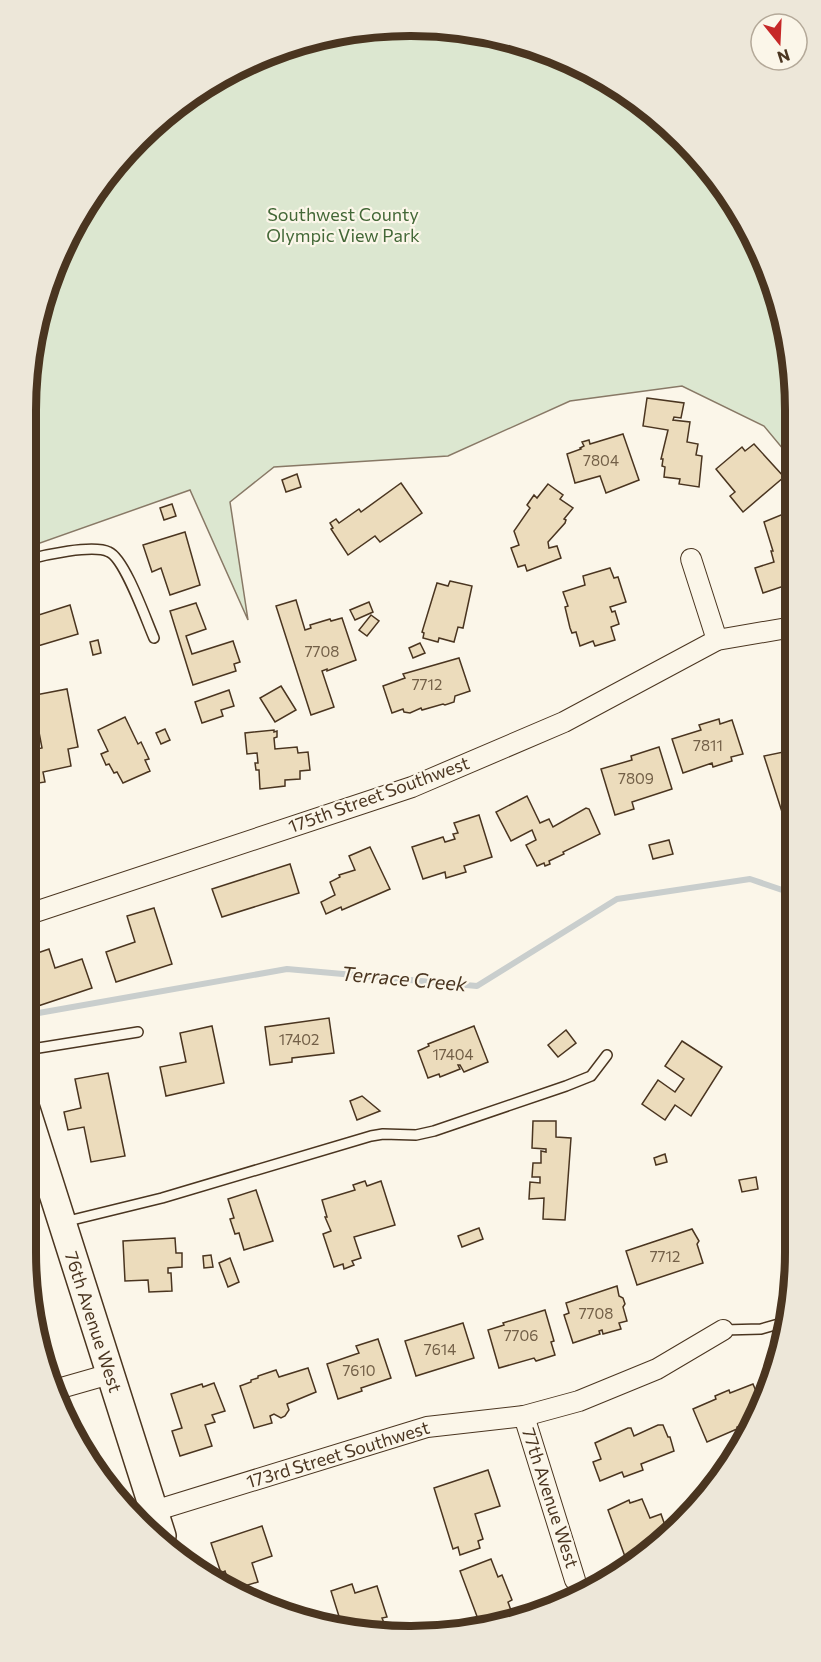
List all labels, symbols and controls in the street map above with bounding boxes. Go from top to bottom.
north arrow [749,12,809,72]
text: N [775,46,792,68]
park label: Southwest County Olympic View Park [266,203,420,246]
house number: 7804 [583,451,619,469]
house number: 7708 [305,642,339,660]
house number: 7712 [412,675,442,693]
house number: 7811 [693,736,723,754]
street label: 175th Street Southwest [285,751,472,837]
house number: 7809 [618,769,654,787]
water label: Terrace Creek [340,961,469,996]
house number: 17402 [279,1030,319,1048]
house number: 17404 [432,1045,474,1063]
house number: 7712 [650,1247,680,1265]
street label: 76th Avenue West [61,1248,127,1395]
house number: 7708 [579,1304,613,1322]
house number: 7706 [504,1326,538,1344]
house number: 7614 [424,1340,456,1358]
house number: 7610 [342,1361,376,1379]
street label: 173rd Street Southwest [243,1416,432,1492]
street label: 77th Avenue West [518,1425,584,1570]

